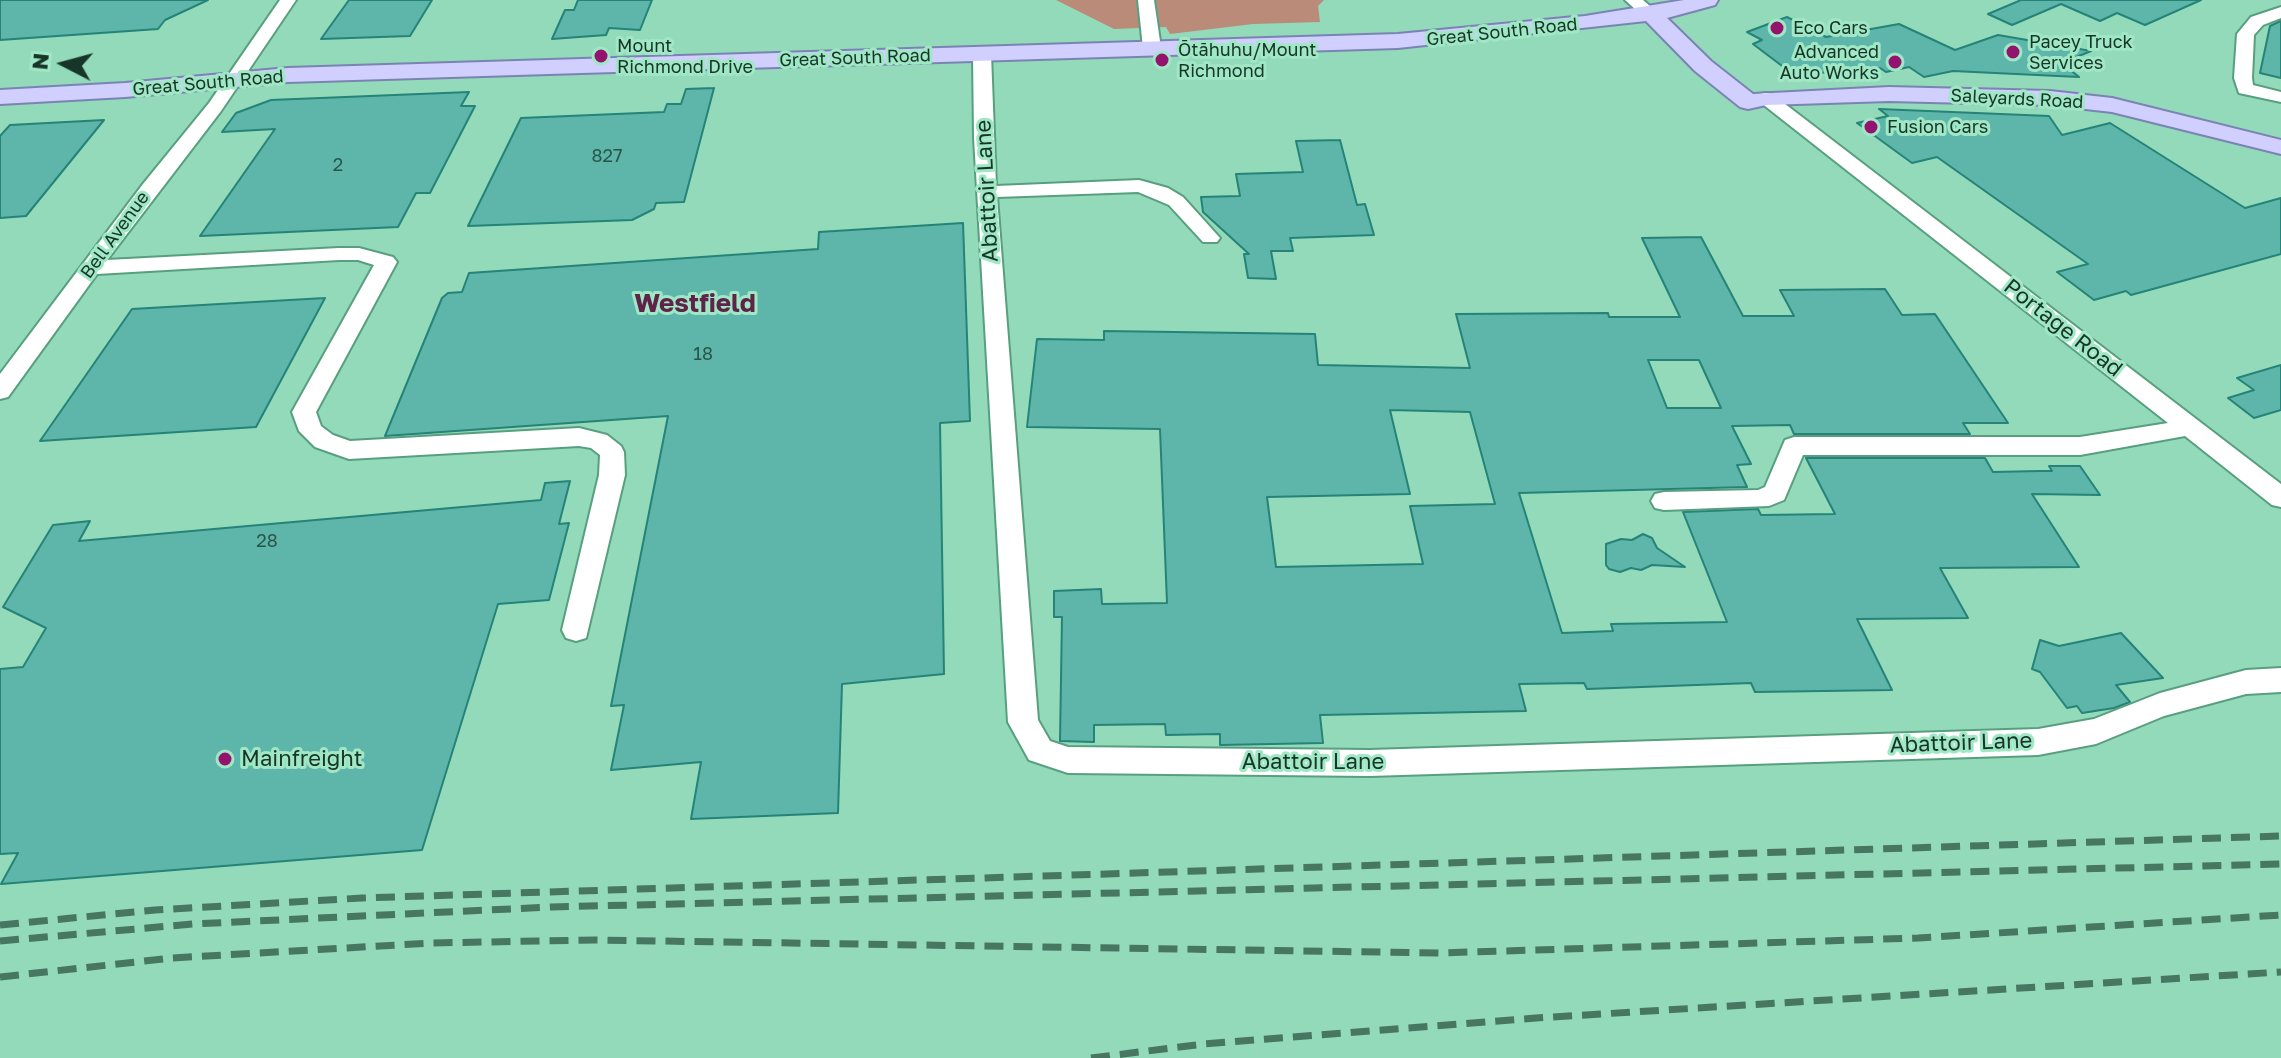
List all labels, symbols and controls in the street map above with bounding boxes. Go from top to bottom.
street label: Great South Road [1425,13,1579,51]
place label: Eco Cars [1793,17,1868,39]
marker: Eco Cars [1768,19,1786,37]
north arrow [24,24,104,104]
place label: Pacey Truck Services [2029,31,2133,74]
place label: Mount Richmond Drive [617,35,753,78]
place label: Ōtāhuhu/Mount Richmond [1178,39,1317,82]
place label: Advanced Auto Works [1780,41,1879,84]
marker: Pacey Truck Services [2004,43,2022,61]
street label: Great South Road [779,45,931,71]
marker: Mount Richmond Drive [592,47,610,65]
marker: Ōtāhuhu/Mount Richmond [1153,51,1171,69]
text: N [25,52,54,71]
marker: Advanced Auto Works [1886,53,1904,71]
street label: Great South Road [131,66,285,100]
street label: Saleyards Road [1950,85,2084,113]
place label: Fusion Cars [1887,116,1988,138]
marker: Fusion Cars [1862,118,1880,136]
street label: Abattoir Lane [970,119,1004,263]
house number: 827 [592,145,622,167]
house number: 2 [333,154,343,176]
street label: Bell Avenue [76,187,154,283]
street label: Portage Road [1998,273,2128,383]
district label: Westfield [634,288,756,320]
house number: 18 [693,343,713,365]
house number: 28 [256,530,278,552]
street label: Abattoir Lane [1889,727,2033,759]
place label: Mainfreight [241,746,362,772]
street label: Abattoir Lane [1242,749,1384,775]
marker: Mainfreight [216,750,234,768]

